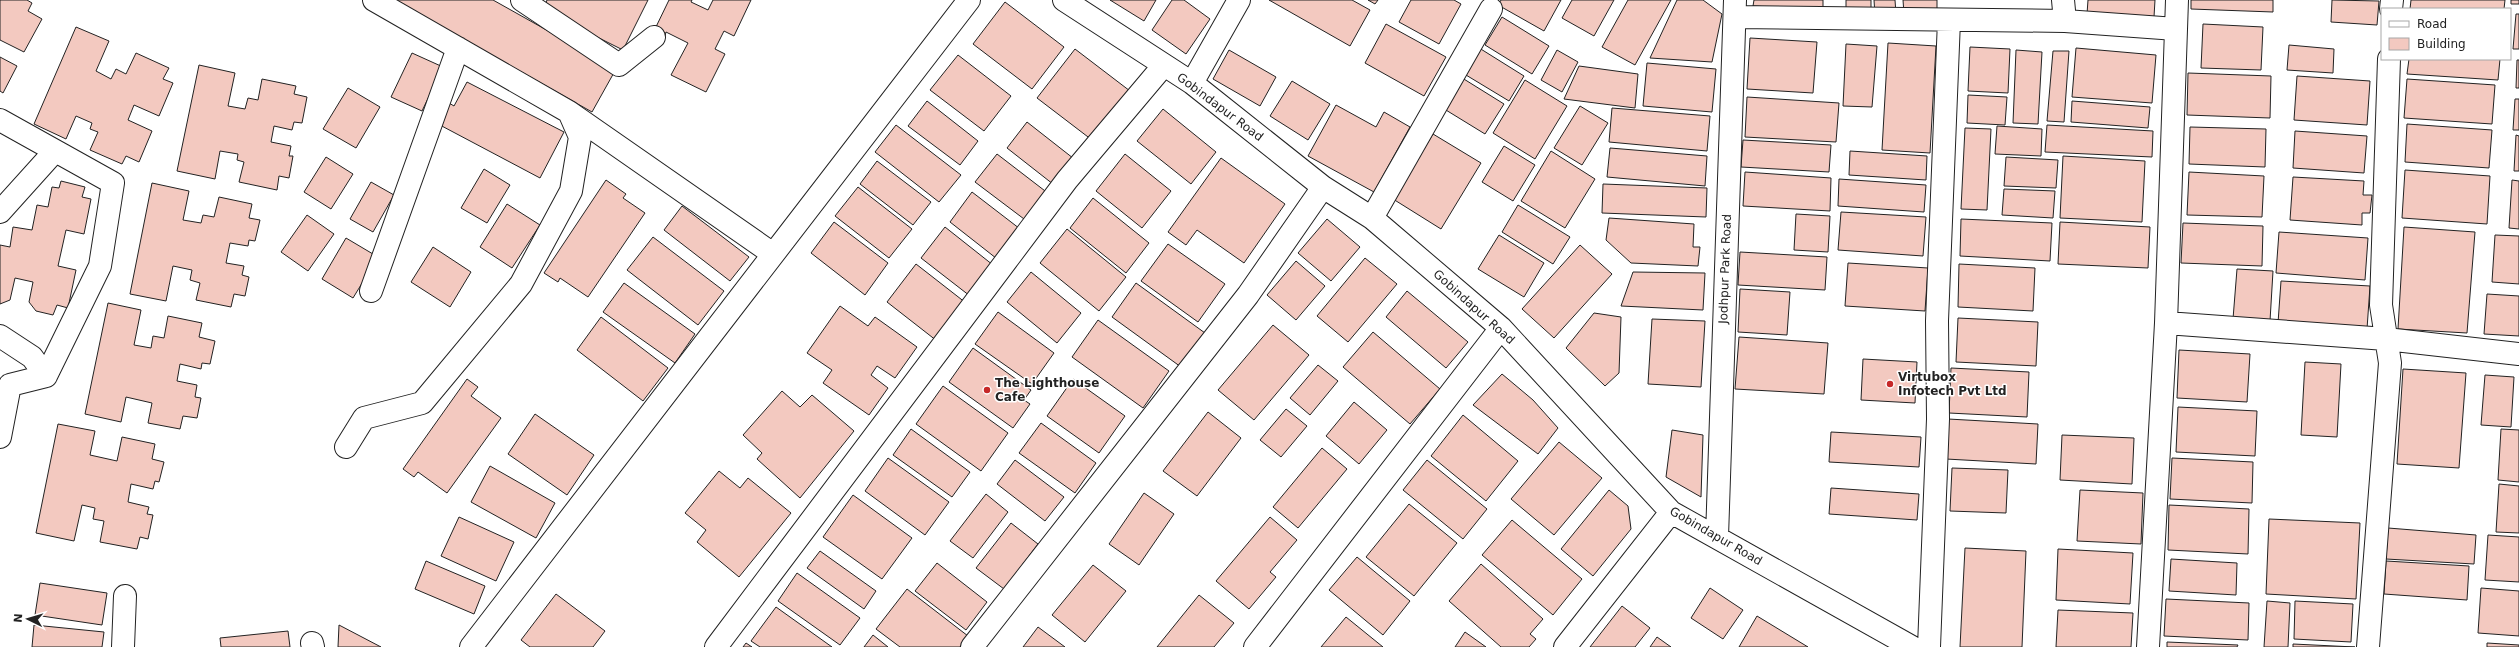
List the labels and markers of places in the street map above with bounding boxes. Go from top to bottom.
place label: Virtubox Infotech Pvt Ltd [1898,370,2007,398]
place label: The Lighthouse Cafe [995,376,1099,404]
marker: Virtubox Infotech Pvt Ltd [1885,379,1895,389]
marker: The Lighthouse Cafe [982,385,992,395]

